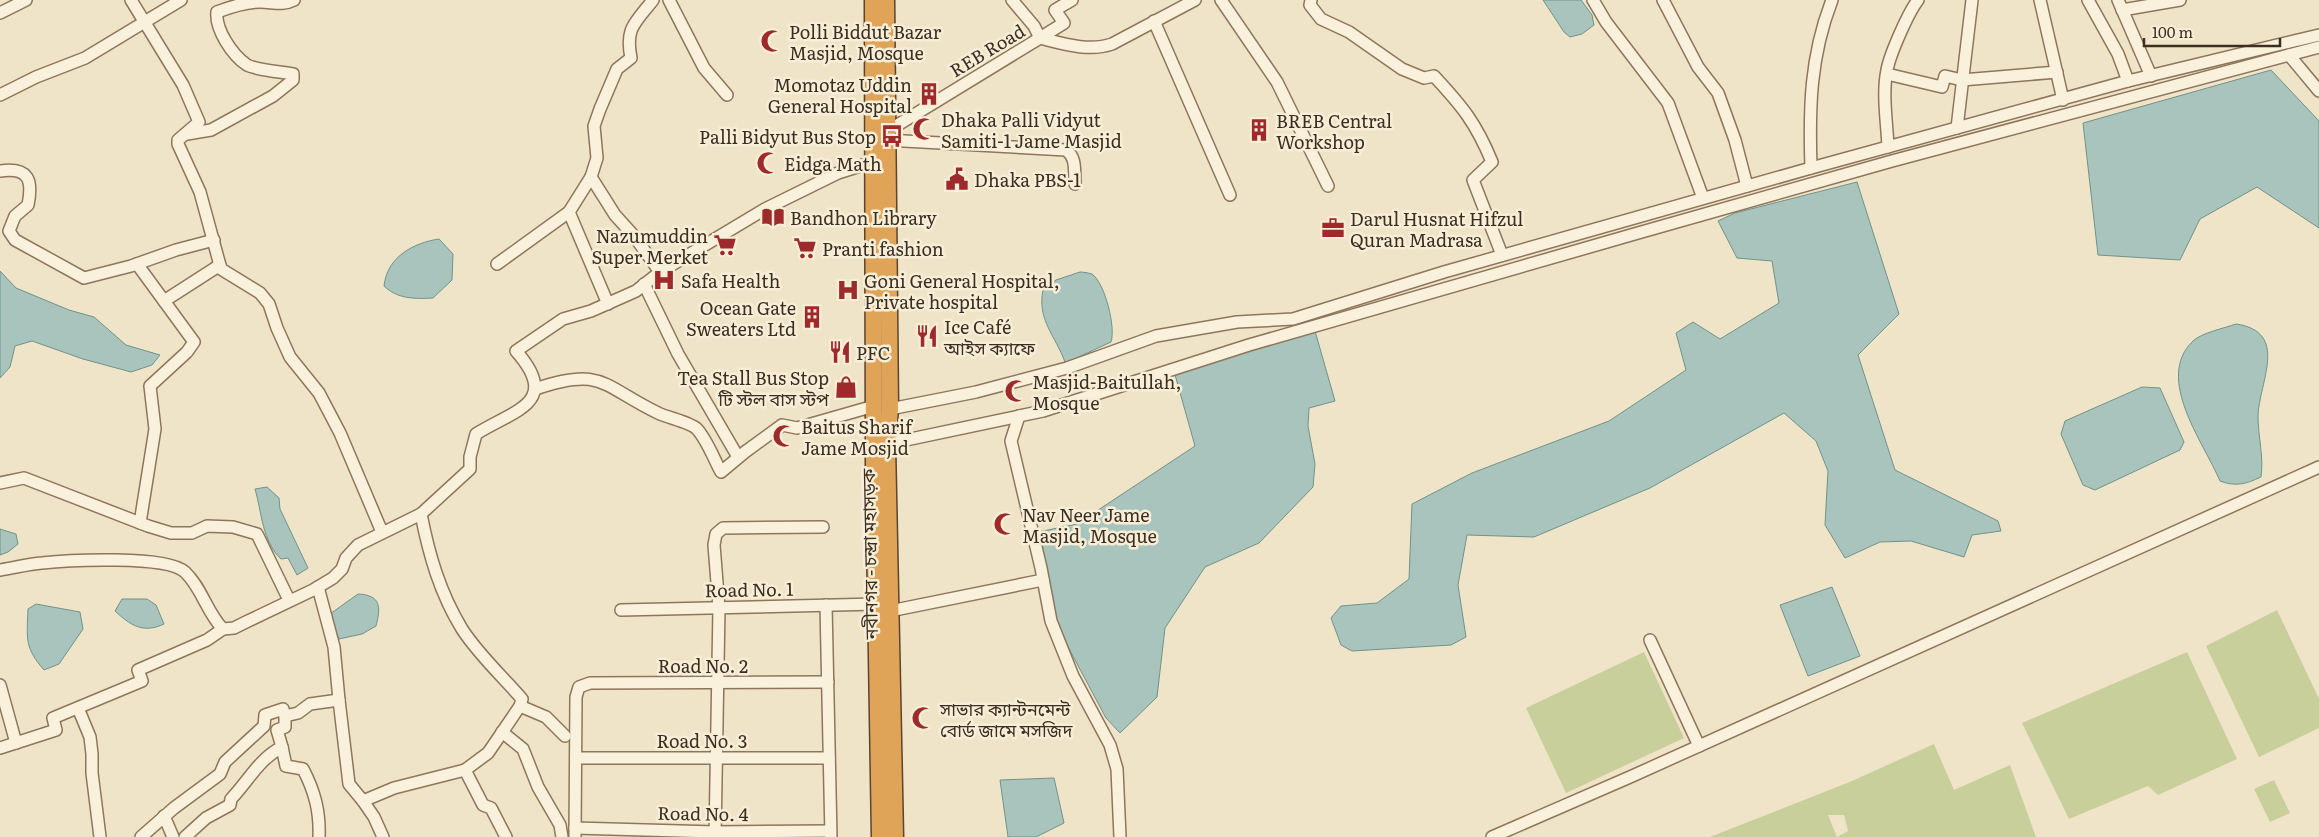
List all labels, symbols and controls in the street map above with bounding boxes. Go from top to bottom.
scale bar [2144,15,2280,47]
street label: REB Road [944,17,1030,83]
place label: Polli Biddut Bazar Masjid, Mosque [789,18,942,66]
text: 100 m [2152,20,2193,43]
mosque icon: Polli Biddut Bazar Masjid, Mosque [759,28,785,54]
place label: Momotaz Uddin General Hospital [768,71,912,119]
building icon: Momotaz Uddin General Hospital [916,81,942,107]
place label: Dhaka Palli Vidyut Samiti-1 Jame Masjid [941,106,1122,154]
place label: BREB Central Workshop [1276,107,1392,155]
mosque icon: Dhaka Palli Vidyut Samiti-1 Jame Masjid [911,116,937,142]
building icon: BREB Central Workshop [1246,117,1272,143]
place label: Palli Bidyut Bus Stop [699,123,876,150]
bus stop icon: Palli Bidyut Bus Stop [879,123,905,149]
mosque icon: Eidga Math [755,150,781,176]
place label: Eidga Math [784,150,882,177]
public building icon: Dhaka PBS-1 [944,166,970,192]
place label: Dhaka PBS-1 [974,166,1081,193]
library icon: Bandhon Library [760,204,786,230]
place label: Bandhon Library [790,204,937,231]
place label: Darul Husnat Hifzul Quran Madrasa [1350,205,1523,253]
office icon: Darul Husnat Hifzul Quran Madrasa [1320,215,1346,241]
place label: Nazumuddin Super Merket [591,222,709,270]
supermarket icon: Nazumuddin Super Merket [712,232,738,258]
supermarket icon: Pranti fashion [792,235,818,261]
place label: Pranti fashion [822,235,944,262]
hospital icon: Safa Health [651,267,677,293]
place label: Safa Health [681,267,780,294]
place label: Goni General Hospital, Private hospital [864,267,1060,315]
hospital icon: Goni General Hospital, Private hospital [835,277,861,303]
place label: Ocean Gate Sweaters Ltd [686,294,796,342]
building icon: Ocean Gate Sweaters Ltd [799,304,825,330]
place label: Ice Café আইস ক্যাফে [943,313,1036,361]
restaurant icon: Ice Café আইস ক্যাফে [914,323,940,349]
restaurant icon: PFC [827,339,853,365]
place label: PFC [856,339,890,366]
place label: Tea Stall Bus Stop টি স্টল বাস স্টপ [677,364,830,412]
place label: Masjid-Baitullah, Mosque [1032,368,1181,416]
shop icon: Tea Stall Bus Stop টি স্টল বাস স্টপ [833,374,859,400]
mosque icon: Masjid-Baitullah, Mosque [1003,378,1029,404]
place label: Baitus Sharif Jame Mosjid [801,413,914,461]
mosque icon: Baitus Sharif Jame Mosjid [771,423,797,449]
street label: নবীনগর - চন্দ্রা মহাসড়ক [854,468,884,641]
place label: Nav Neer Jame Masjid, Mosque [1022,501,1157,549]
mosque icon: Nav Neer Jame Masjid, Mosque [992,511,1018,537]
street label: Road No. 1 [704,575,794,603]
street label: Road No. 2 [658,652,748,679]
place label: সাভার ক্যান্টনমেন্ট বোর্ড জামে মসজিদ [939,695,1073,743]
mosque icon: সাভার ক্যান্টনমেন্ট বোর্ড জামে মসজিদ [910,705,936,731]
street label: Road No. 3 [656,727,748,754]
street label: Road No. 4 [657,799,749,827]

